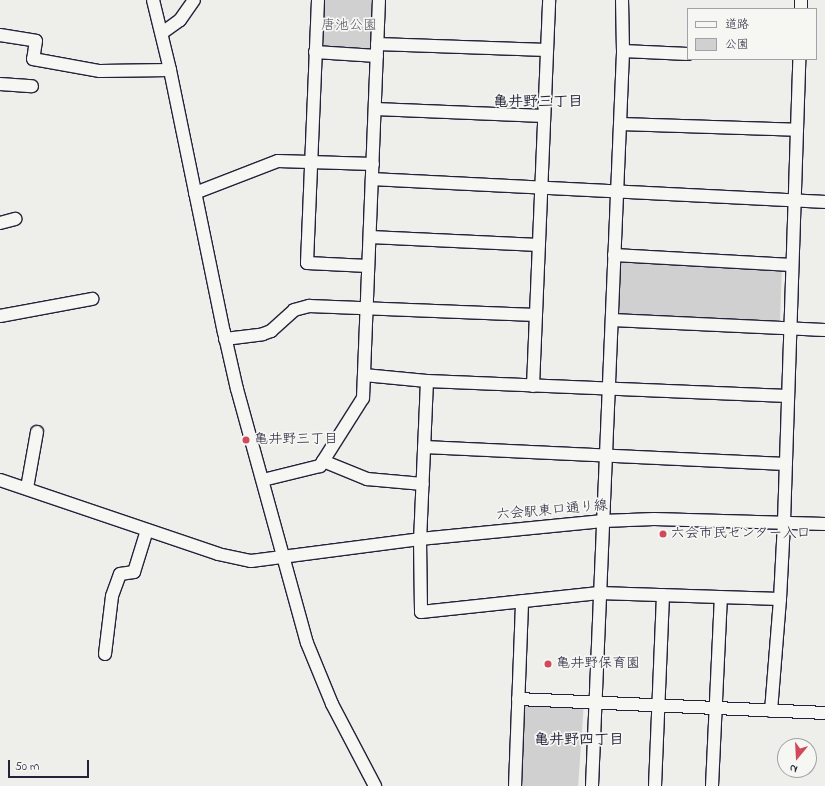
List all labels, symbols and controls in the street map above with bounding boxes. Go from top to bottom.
legend [687,8,817,60]
text: 道路 [725,16,749,34]
park label: 唐池公園 [321,18,377,34]
text: 公園 [725,36,749,54]
district label: 亀井野三丁目 [493,94,583,112]
place label: 亀井野三丁目 [254,432,338,448]
marker: 亀井野三丁目 [241,435,251,445]
street label: 六会駅東口通り線 [495,498,609,524]
place label: 六会市民センター入口 [671,526,811,542]
marker: 六会市民センター入口 [658,529,668,539]
place label: 亀井野保育園 [556,656,640,672]
marker: 亀井野保育園 [543,659,553,669]
district label: 亀井野四丁目 [534,732,624,750]
north arrow [777,738,817,778]
scale bar [10,752,91,778]
text: 50 m [15,758,39,776]
text: N [788,760,800,777]

